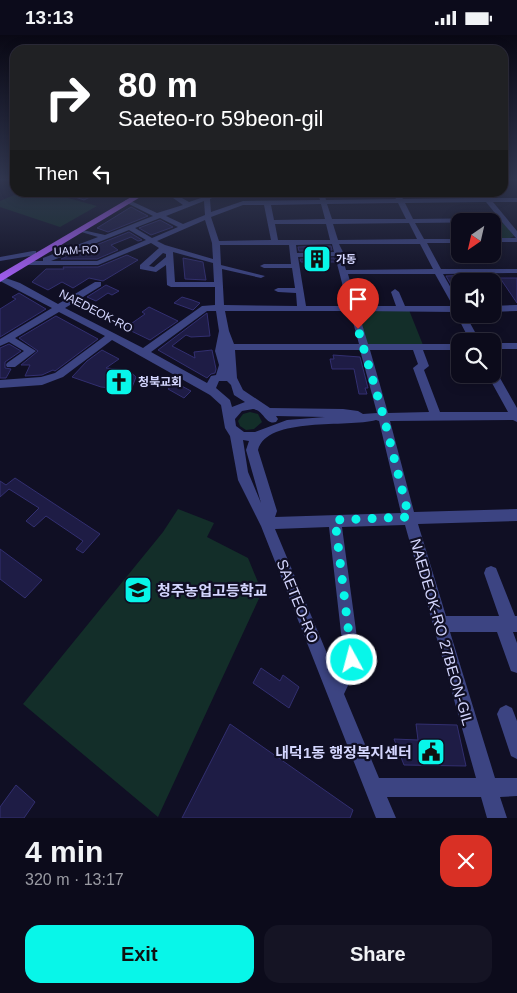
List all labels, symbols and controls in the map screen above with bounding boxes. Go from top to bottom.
text: 13:13 [25,7,74,28]
icon: right [35,65,100,130]
text: 80 m [118,65,198,104]
text: Saeteo-ro 59beon-gil [118,106,323,131]
icon: left [88,160,116,188]
text: Then [35,163,78,184]
north arrow [451,213,501,263]
map controls [451,213,501,383]
street label: UAM-RO [53,243,99,257]
building icon: 가동 [302,244,332,274]
place label: 가동 [336,253,356,265]
button: sound [451,273,501,323]
pin [337,278,379,329]
icon: arrive [344,285,372,313]
street label: NAEDEOK-RO [57,286,135,336]
button: search [451,333,501,383]
church icon: 청북교회 [104,367,134,397]
place label: 청북교회 [138,375,182,389]
street label: NAEDEOK-RO 27BEON-GIL [407,537,477,727]
street label: SAETEO-RO [274,557,322,645]
school or university icon: 청주농업고등학교 [123,575,153,605]
place label: 청주농업고등학교 [157,582,268,599]
position arrow [325,633,377,685]
public building icon: 내덕1동 행정복지센터 [416,737,446,767]
place label: 내덕1동 행정복지센터 [275,744,412,761]
text: 4 min [25,835,103,868]
button: close [440,835,492,887]
text: 320 m · 13:17 [25,871,124,888]
button: Exit [25,925,254,983]
button: Share [264,925,492,983]

